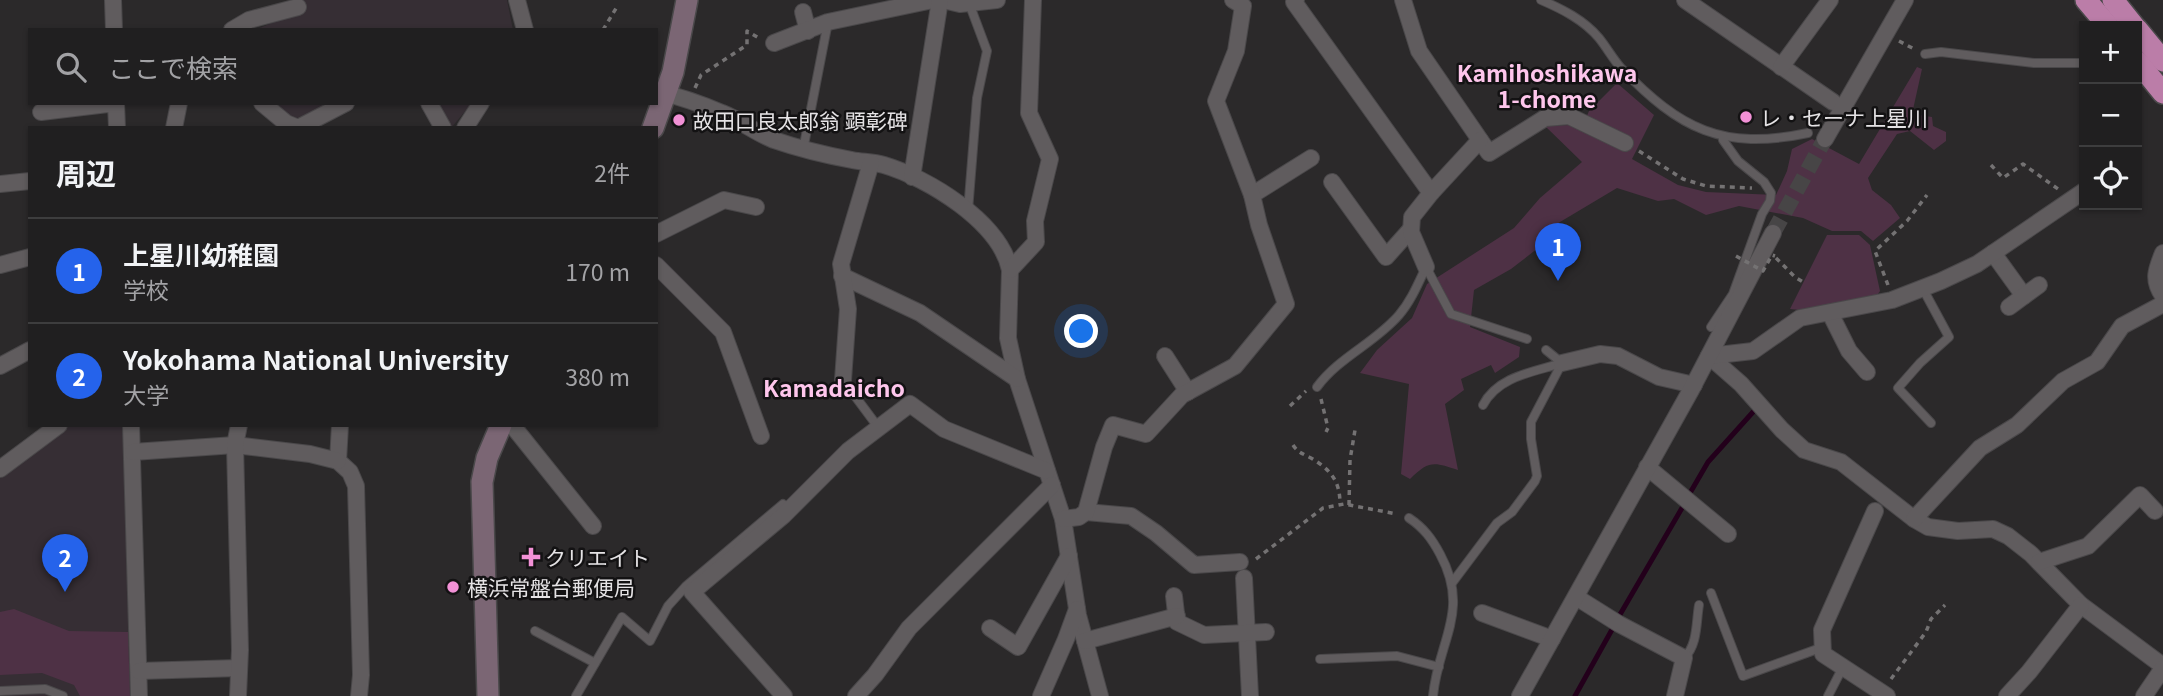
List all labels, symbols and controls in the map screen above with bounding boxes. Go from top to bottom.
map controls [2079,21,2142,210]
button: + [2079,21,2142,84]
search box [28,28,658,105]
icon: search [52,48,90,86]
text: ここで検索 [108,48,238,85]
district label: Kamihoshikawa 1-chome [1457,55,1637,115]
button: − [2079,84,2142,147]
place label: レ・セーナ上星川 [1760,102,1928,132]
place label: 故田口良太郎翁 顕彰碑 [693,105,908,135]
marker: レ・セーナ上星川 [1738,109,1754,125]
marker: 故田口良太郎翁 顕彰碑 [671,112,687,128]
button: locate [2079,147,2142,210]
text: 周辺 [56,150,116,194]
text: 2件 [594,155,630,189]
pin: 1 [1535,223,1581,281]
text: 上星川幼稚園 [123,235,279,272]
text: 1 [72,254,86,288]
text: 170 m [565,254,630,288]
text: 学校 [123,272,169,306]
your location [1064,314,1098,348]
text: Yokohama National University [123,340,509,377]
text: 2 [72,359,86,393]
text: 380 m [565,359,630,393]
district label: Kamadaicho [763,370,905,404]
text: 大学 [123,377,169,411]
pin: 2 [42,534,88,592]
place label: クリエイト [545,542,650,572]
marker: クリエイト [523,549,539,565]
place label: 横浜常盤台郵便局 [467,572,635,602]
marker: 横浜常盤台郵便局 [445,579,461,595]

